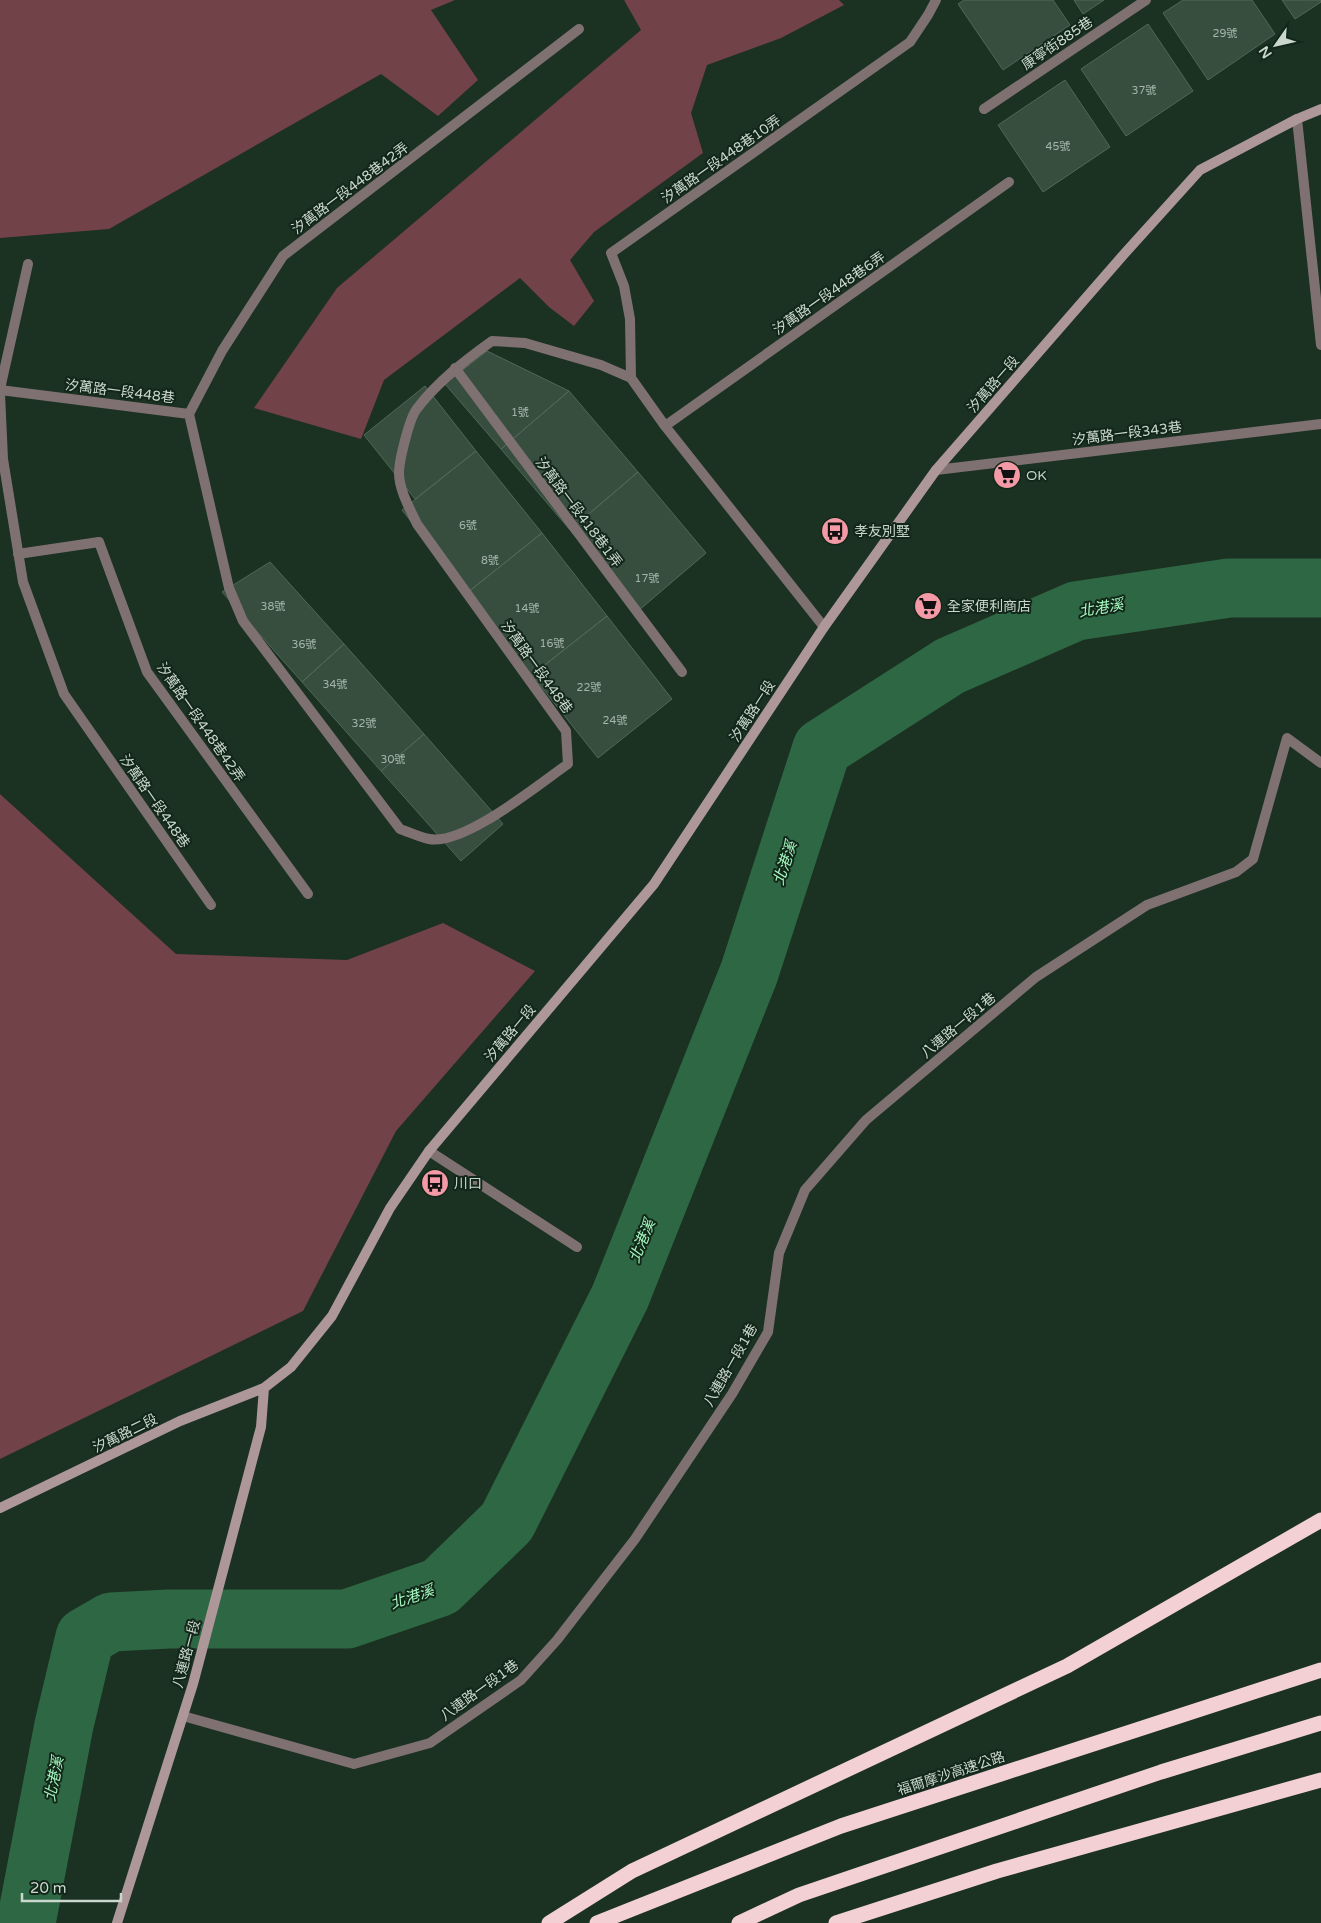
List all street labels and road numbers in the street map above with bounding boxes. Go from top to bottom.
street label: 康寧街885巷 [1018,13,1096,73]
street label: 汐萬路一段448巷10弄 [658,112,784,207]
street label: 汐萬路一段448巷42弄 [288,139,412,238]
street label: 汐萬路一段448巷6弄 [770,248,889,339]
street label: 汐萬路一段 [964,352,1023,416]
street label: 汐萬路一段448巷 [64,376,176,407]
street label: 汐萬路一段343巷 [1071,418,1183,449]
street label: 汐萬路一段418巷1弄 [532,454,625,571]
street label: 汐萬路一段448巷 [497,618,576,717]
street label: 汐萬路一段448巷42弄 [153,659,248,785]
street label: 汐萬路一段 [726,677,779,745]
street label: 汐萬路一段448巷 [116,751,193,851]
street label: 八連路一段1巷 [917,989,999,1062]
street label: 汐萬路一段 [481,1001,539,1066]
street label: 八連路一段1巷 [700,1321,761,1410]
street label: 汐萬路二段 [90,1410,160,1456]
street label: 八連路一段 [169,1618,204,1690]
street label: 八連路一段1巷 [437,1656,522,1725]
street label: 福爾摩沙高速公路 [895,1748,1007,1799]

